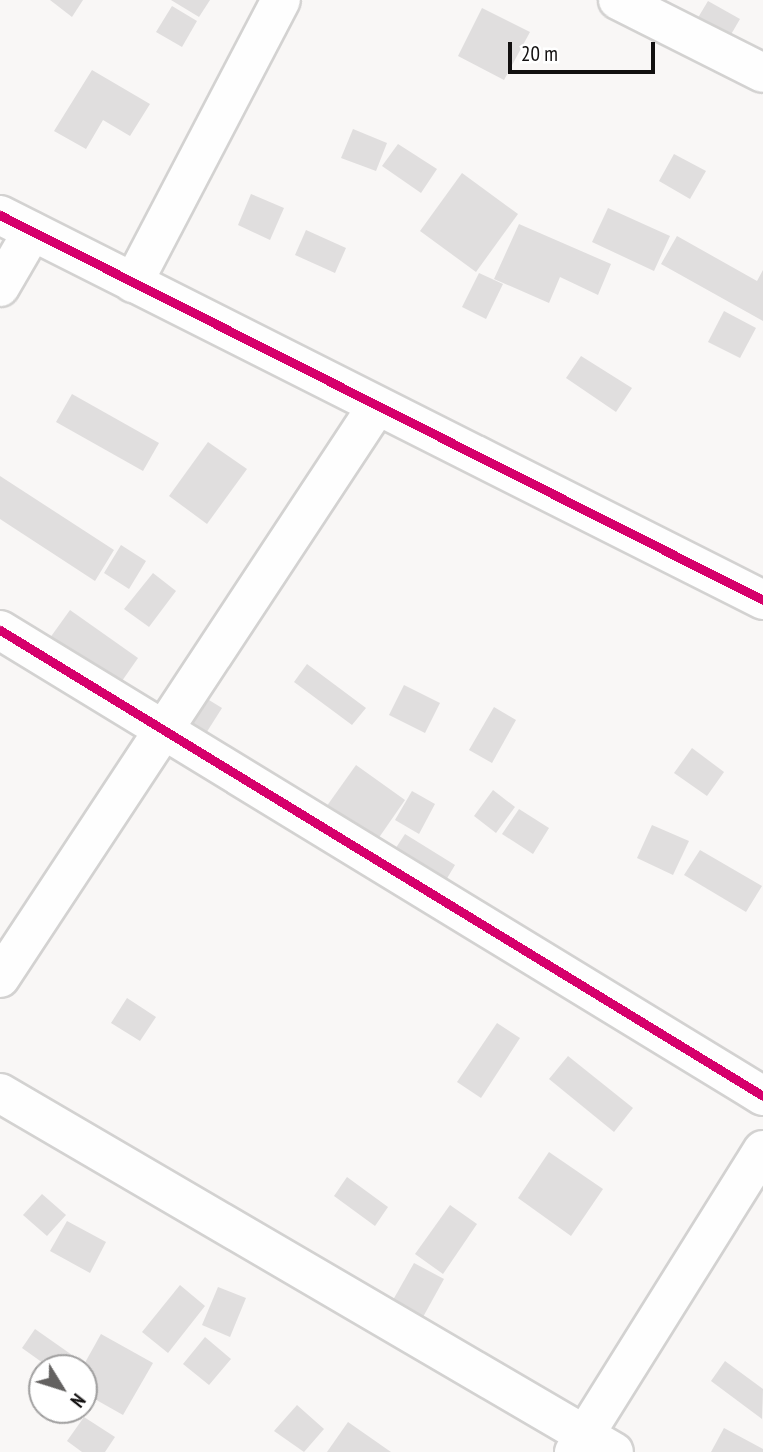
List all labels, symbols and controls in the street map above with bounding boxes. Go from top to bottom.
scale bar [511,28,658,72]
text: 20 m [521,40,558,67]
north arrow [28,1354,98,1424]
text: N [65,1389,91,1412]

